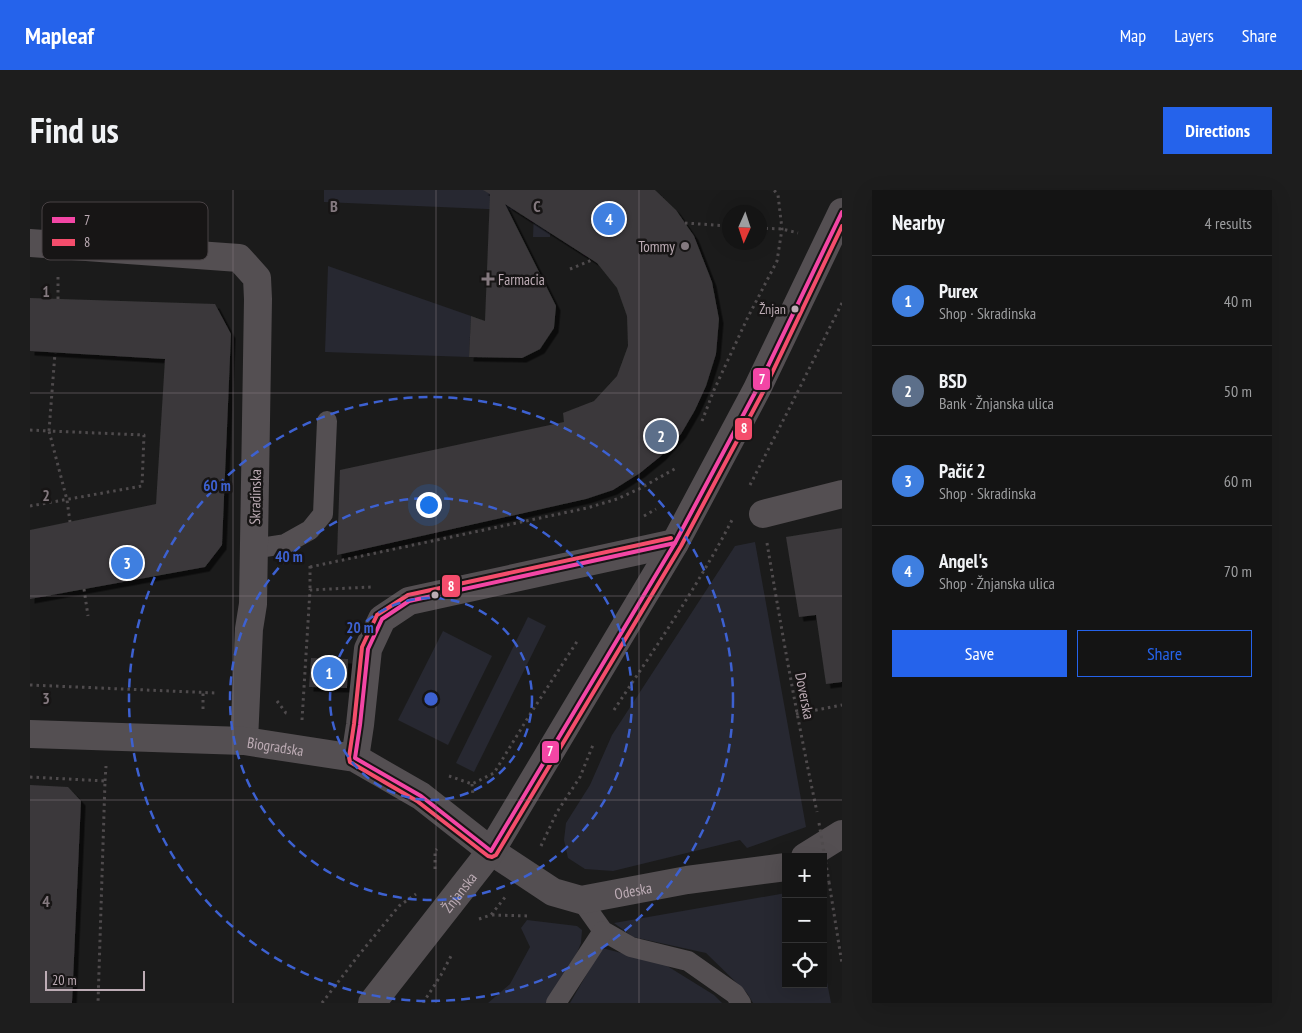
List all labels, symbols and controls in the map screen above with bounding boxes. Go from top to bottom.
text: Mapleaf [25,20,94,51]
text: Map [1120,24,1146,47]
text: Layers [1174,24,1214,47]
text: Share [1242,24,1277,47]
text: Find us [30,107,119,153]
button: Directions [1163,107,1272,154]
text: B [330,196,338,216]
text: C [533,196,541,216]
pin: 4 [593,200,625,238]
legend [42,202,208,260]
north arrow [722,205,767,250]
text: Nearby [892,209,945,236]
text: 7 [84,211,90,229]
text: 4 results [1205,213,1252,233]
text: 8 [84,233,90,251]
place label: Tommy [638,237,675,256]
marker: Tommy [679,240,691,252]
place label: Farmacia [498,270,545,289]
marker: Farmacia [482,273,494,285]
text: Purex [939,279,978,303]
text: 1 [42,281,50,301]
text: 1 [904,291,912,311]
text: 40 m [1224,291,1252,311]
place label: Žnjan [759,300,786,318]
text: Shop · Skradinska [939,303,1036,323]
marker: Žnjan [790,304,800,314]
line badge: 7 [752,367,771,391]
text: BSD [939,369,967,393]
text: 7 [759,370,766,388]
text: 2 [904,381,912,401]
text: 50 m [1224,381,1252,401]
text: Bank · Žnjanska ulica [939,393,1054,413]
pin: 2 [645,417,677,455]
line badge: 8 [734,417,753,441]
text: 8 [741,419,747,437]
text: Pačić 2 [939,459,986,483]
street label: Skradinska [245,469,265,525]
text: 3 [904,471,912,491]
text: 60 m [1224,471,1252,491]
text: 60 m [203,476,231,495]
text: Shop · Skradinska [939,483,1036,503]
text: 2 [42,485,50,505]
your location [416,492,442,518]
pin: 3 [111,544,143,582]
text: 40 m [275,547,303,566]
text: Angel's [939,549,988,573]
text: 4 [904,561,912,581]
text: 70 m [1224,561,1252,581]
text: Shop · Žnjanska ulica [939,573,1055,593]
line badge: 8 [441,574,461,598]
text: 8 [448,577,454,595]
unlabelled marker [430,590,440,600]
text: 20 m [346,618,374,637]
button: Save [892,630,1067,677]
button: Share [1077,630,1252,677]
pin: 1 [313,654,345,692]
street label: Doverska [791,671,819,721]
text: 3 [42,688,50,708]
centre of rings [422,690,440,708]
street label: Biogradska [246,732,305,760]
line badge: 7 [541,740,560,764]
text: 7 [547,742,554,760]
map controls [782,853,827,988]
button: + [782,853,827,898]
street label: Žnjanska [437,868,480,916]
street label: Odeska [613,877,653,903]
text: 4 [42,891,50,911]
button: − [782,898,827,943]
button: locate [782,943,827,988]
scale bar [45,968,145,991]
text: 20 m [52,971,77,989]

